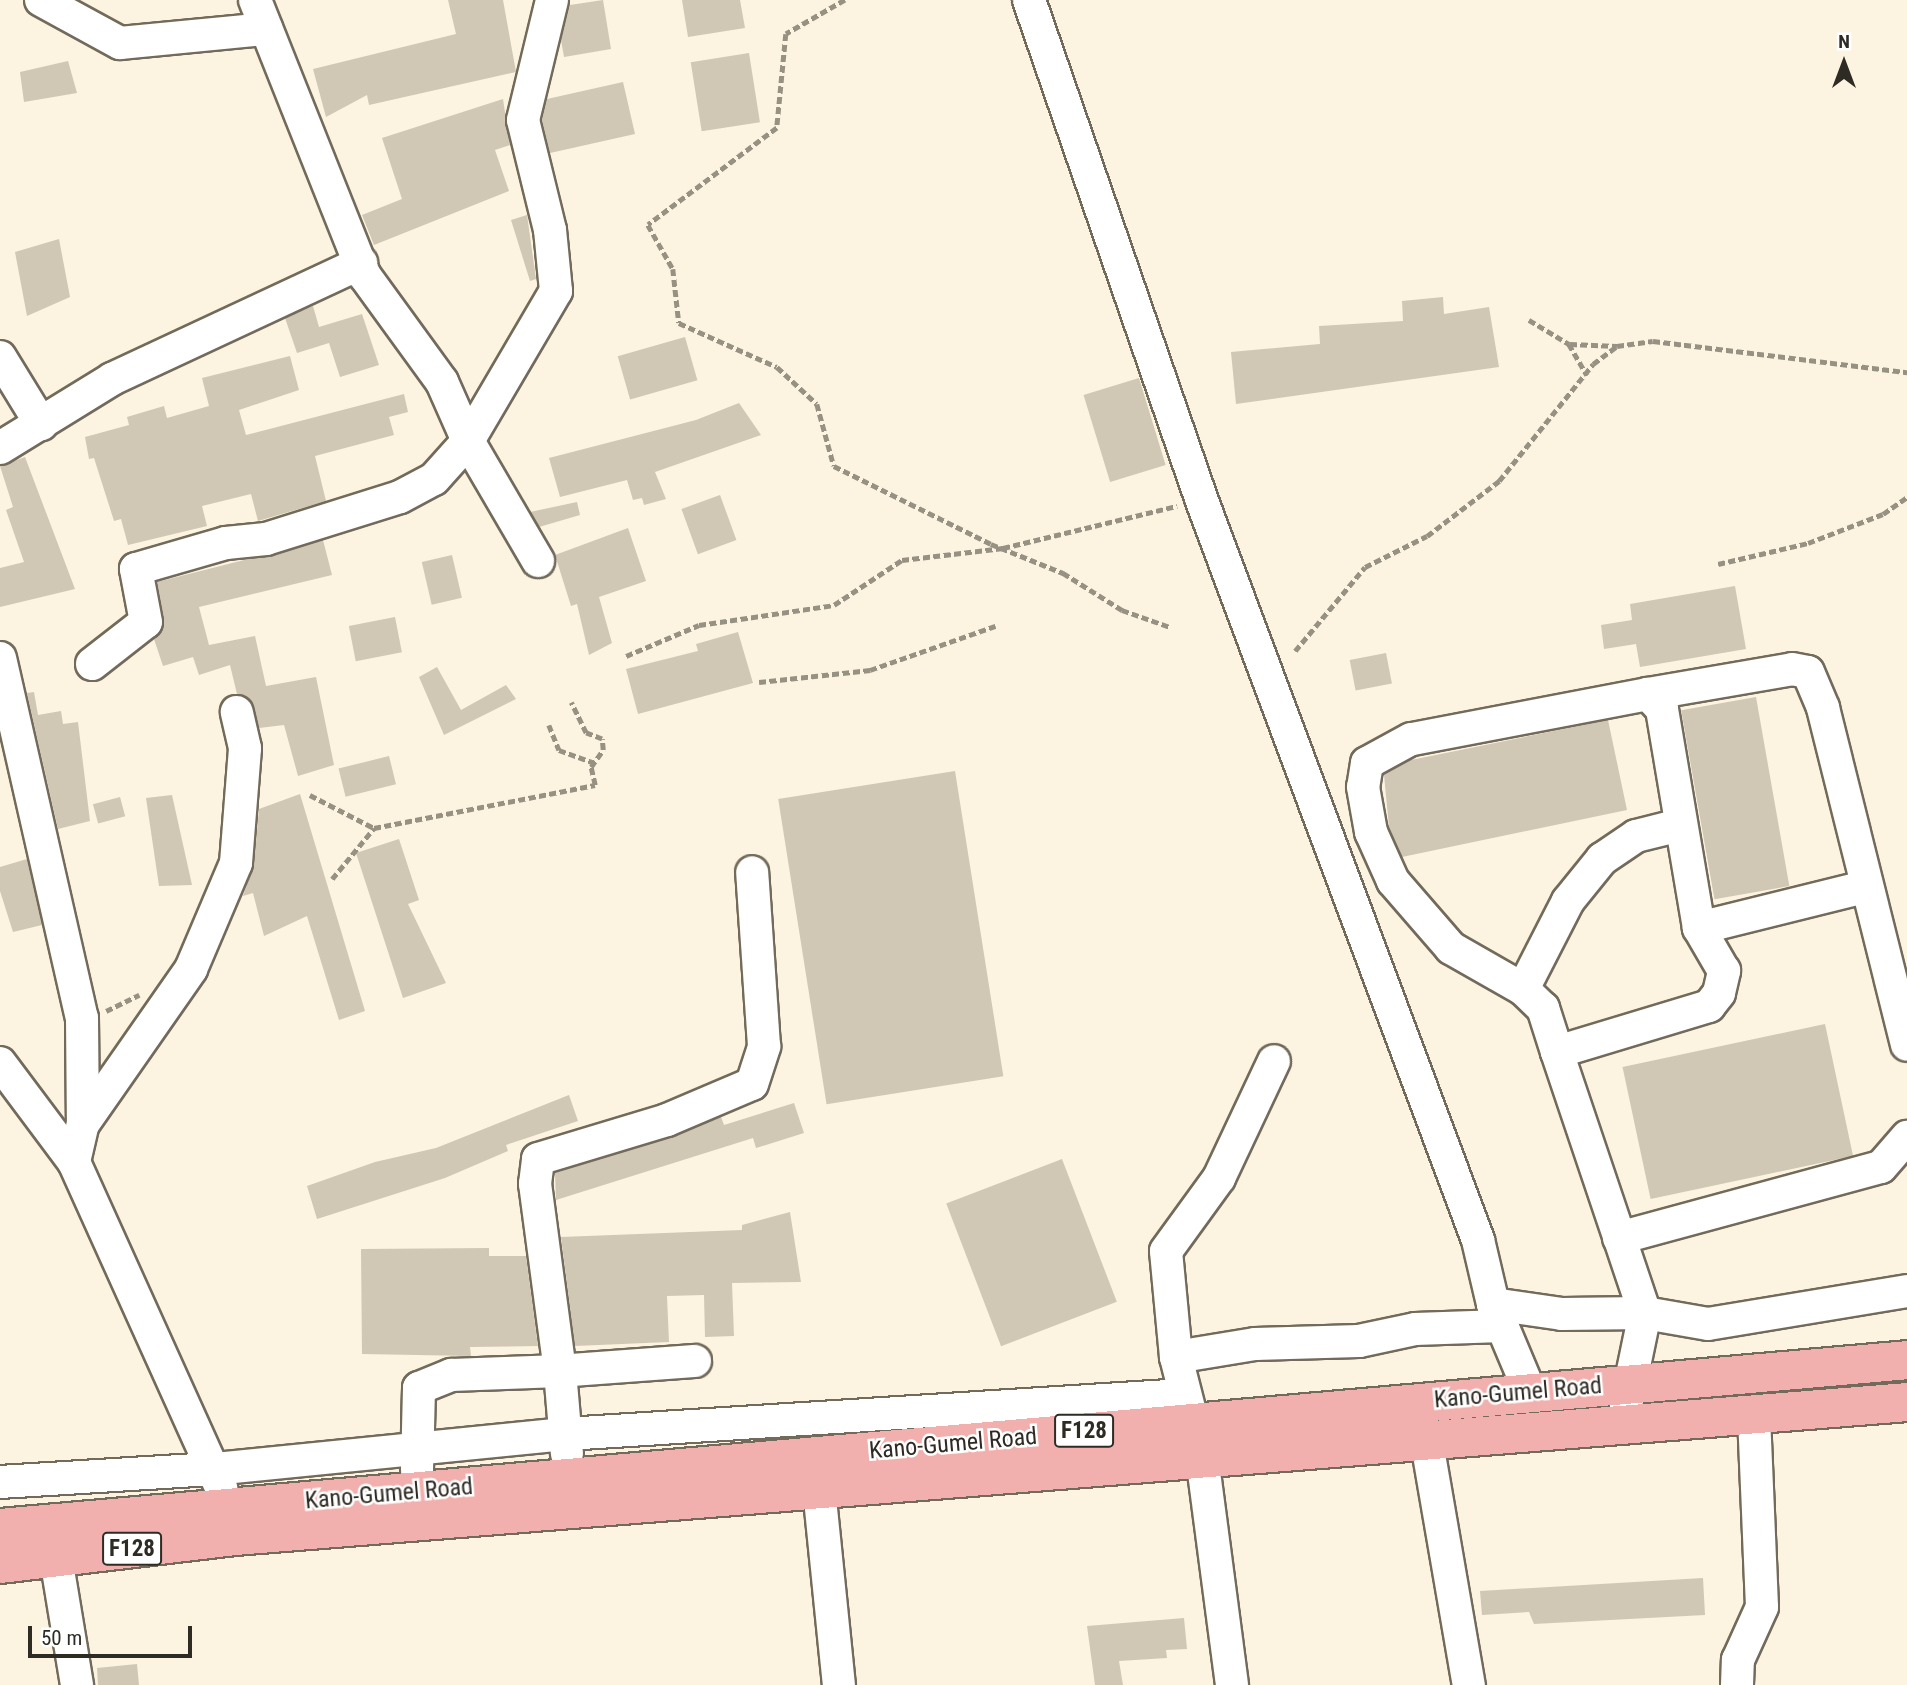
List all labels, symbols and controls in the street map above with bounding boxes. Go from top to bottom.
north arrow [1809,28,1879,98]
text: N [1838,30,1850,53]
street label: Kano-Gumel Road [1433,1371,1603,1415]
road number: F128 [1052,1412,1116,1450]
street label: Kano-Gumel Road [868,1422,1038,1466]
street label: Kano-Gumel Road [304,1472,474,1516]
road number: F128 [100,1530,164,1568]
scale bar [32,1612,196,1656]
text: 50 m [41,1626,82,1650]

